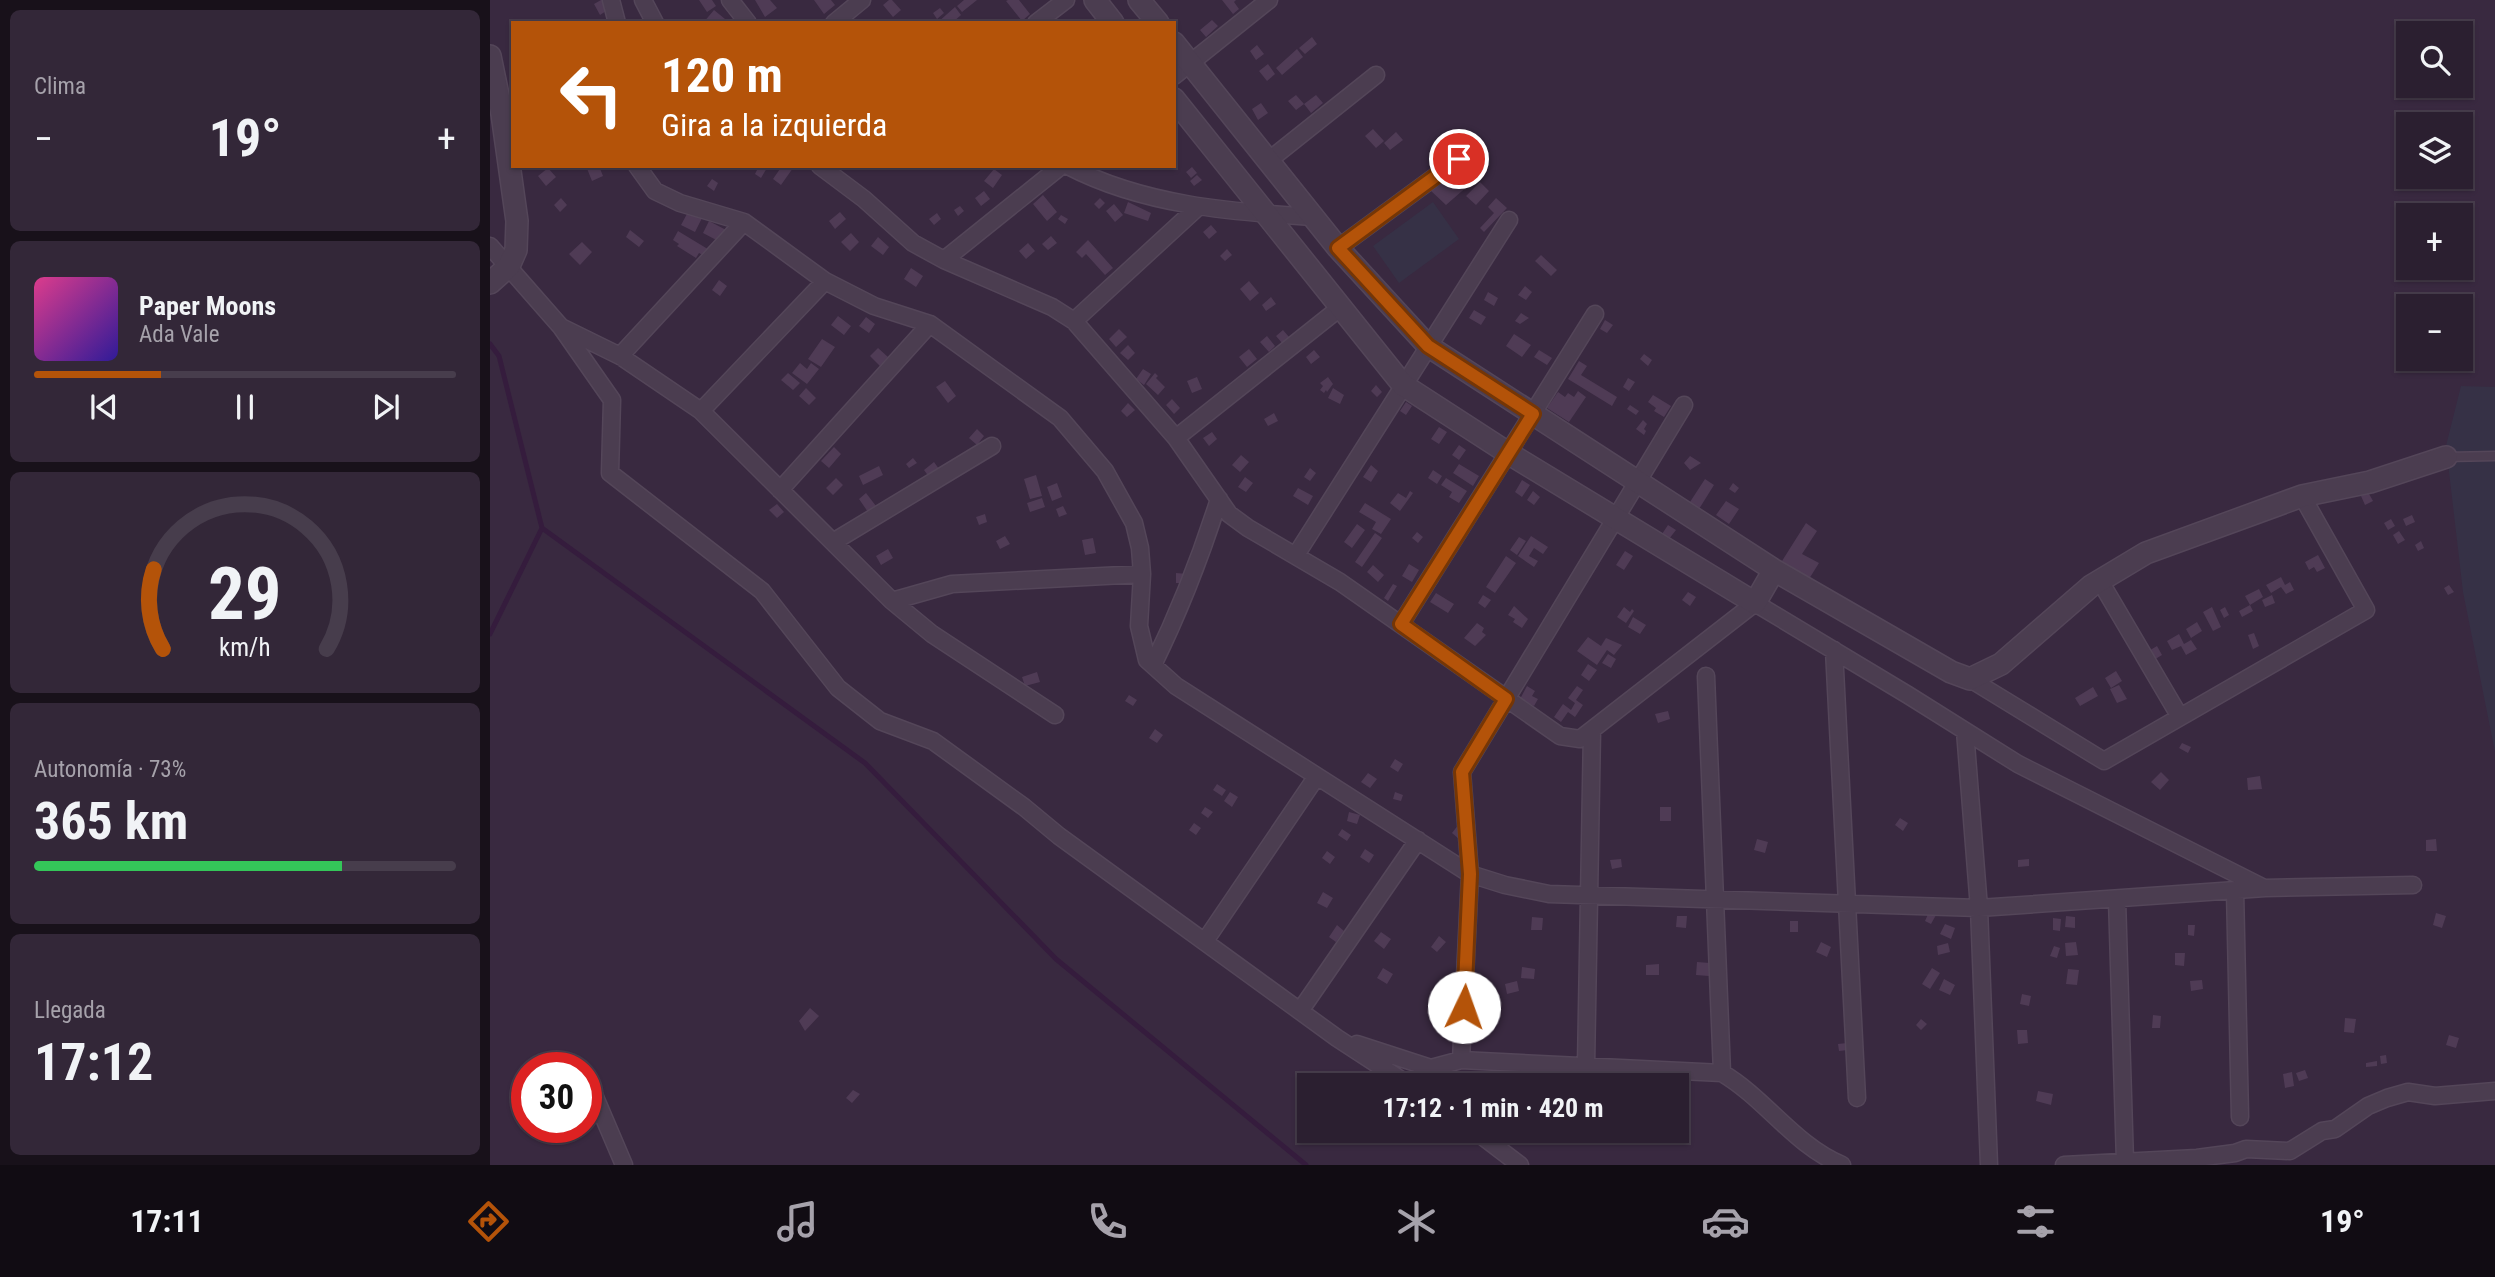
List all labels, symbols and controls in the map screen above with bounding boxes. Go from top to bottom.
map controls [2396,21,2473,371]
button: search [2396,21,2473,98]
text: 120 m [661,47,783,104]
icon: left [546,49,637,140]
text: Clima [34,73,86,100]
text: Gira a la izquierda [661,106,887,144]
text: 19° [209,108,281,169]
button: layers [2396,112,2473,189]
text: − [34,117,53,161]
text: + [437,117,456,161]
pin [1429,129,1489,189]
icon: arrive [1440,140,1478,178]
button: + [2396,203,2473,280]
text: Paper Moons [139,291,276,321]
button: − [2396,294,2473,371]
text: Ada Vale [139,321,219,348]
icon: previous [85,388,123,426]
icon: pause [226,388,264,426]
icon: next [367,388,405,426]
text: 29 [208,551,282,637]
text: km/h [219,632,271,661]
text: Autonomía · 73% [34,756,186,783]
text: 365 km [34,791,188,852]
position arrow [1427,970,1501,1044]
text: Llegada [34,997,106,1024]
text: 17:12 [34,1032,153,1093]
speed limit sign: 30 [511,1052,602,1143]
text: 17:12 · 1 min · 420 m [1383,1093,1603,1123]
icon: directions [464,1197,513,1246]
icon: music [773,1197,822,1246]
icon: phone [1083,1197,1132,1246]
icon: climate [1392,1197,1441,1246]
icon: car [1701,1197,1750,1246]
icon: filters [2011,1197,2060,1246]
text: 17:11 [130,1202,204,1240]
text: 19° [2320,1202,2365,1240]

